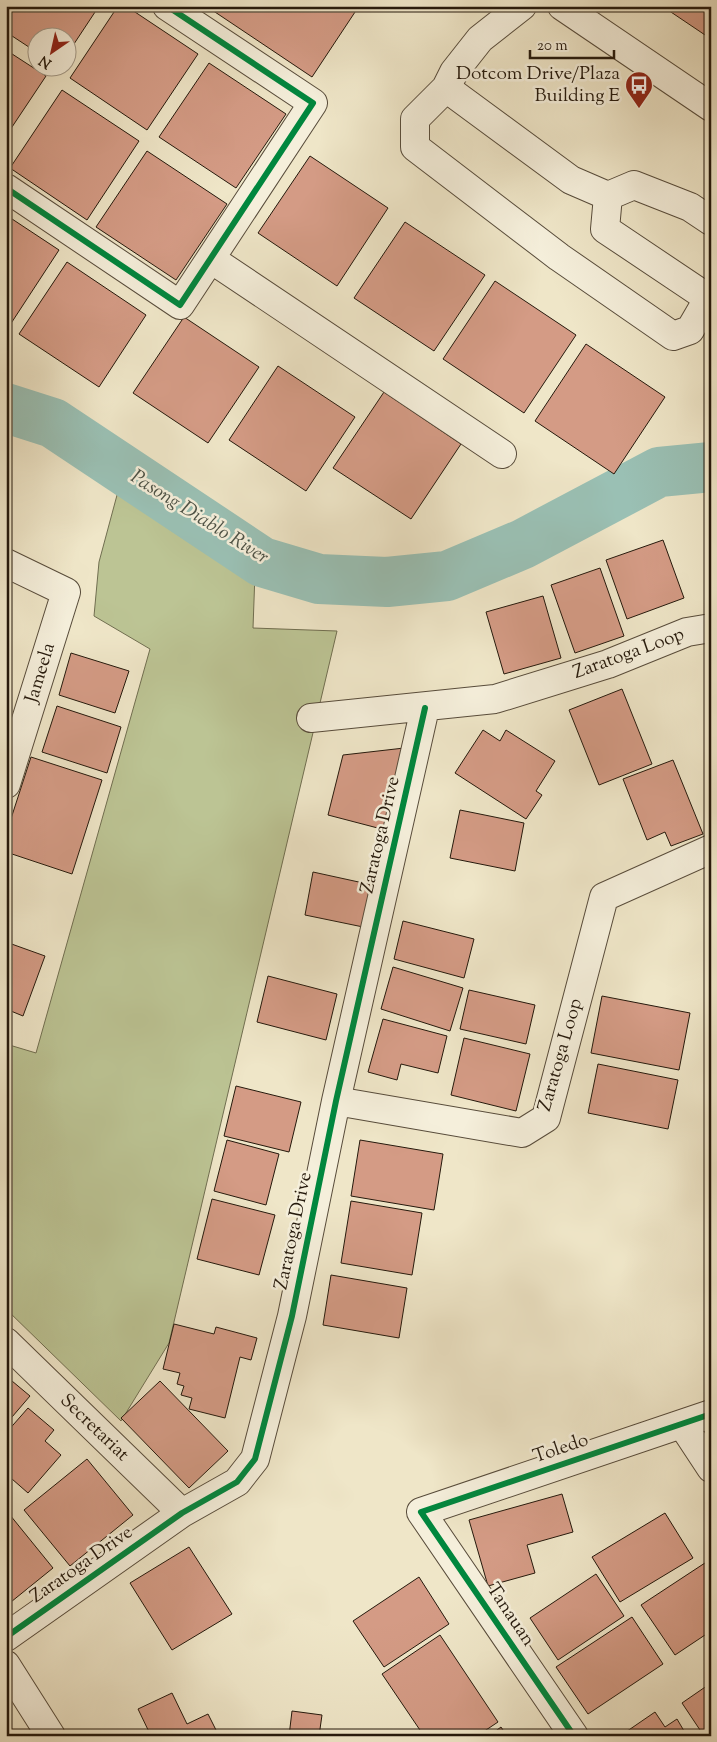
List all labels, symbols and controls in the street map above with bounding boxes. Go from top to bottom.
north arrow [28,28,78,78]
scale bar [530,28,613,60]
text: 20 m [537,36,568,57]
text: N [36,50,56,73]
place label: Dotcom Drive/Plaza Building E [456,61,621,110]
bus stop icon: Dotcom Drive/Plaza Building E [624,70,654,109]
water label: Pasong Diablo River [124,464,274,572]
street label: Zaratoga Loop [570,621,688,687]
street label: Jameela [19,639,63,707]
street label: Zaratoga Drive [354,774,408,896]
street label: Zaratoga Loop [532,995,590,1115]
street label: Zaratoga Drive [268,1170,320,1292]
street label: Secretariat [53,1388,135,1468]
street label: Toledo [530,1427,592,1471]
street label: Zaratoga Drive [25,1520,139,1610]
street label: Tanauan [479,1578,541,1652]

